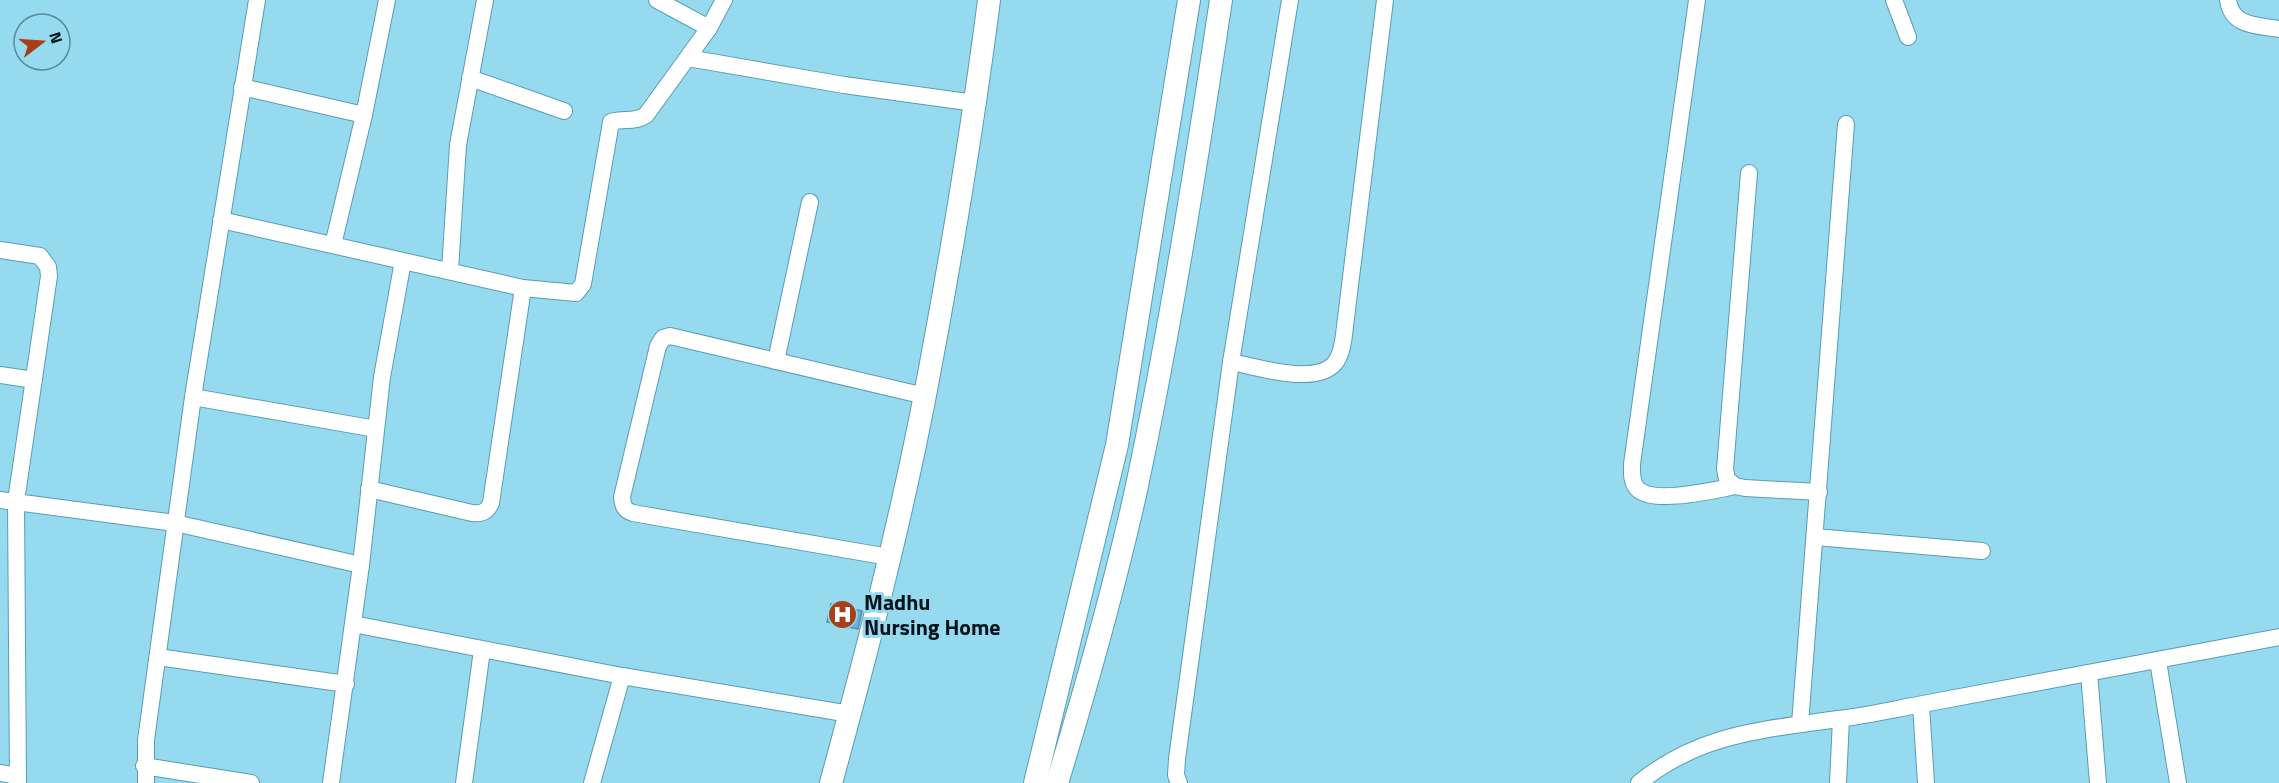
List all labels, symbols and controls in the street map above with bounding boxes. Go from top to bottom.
north arrow [12,12,72,72]
text: N [43,29,69,46]
place label: Madhu Nursing Home [864,585,1001,644]
hospital icon: Madhu Nursing Home [827,599,859,631]

